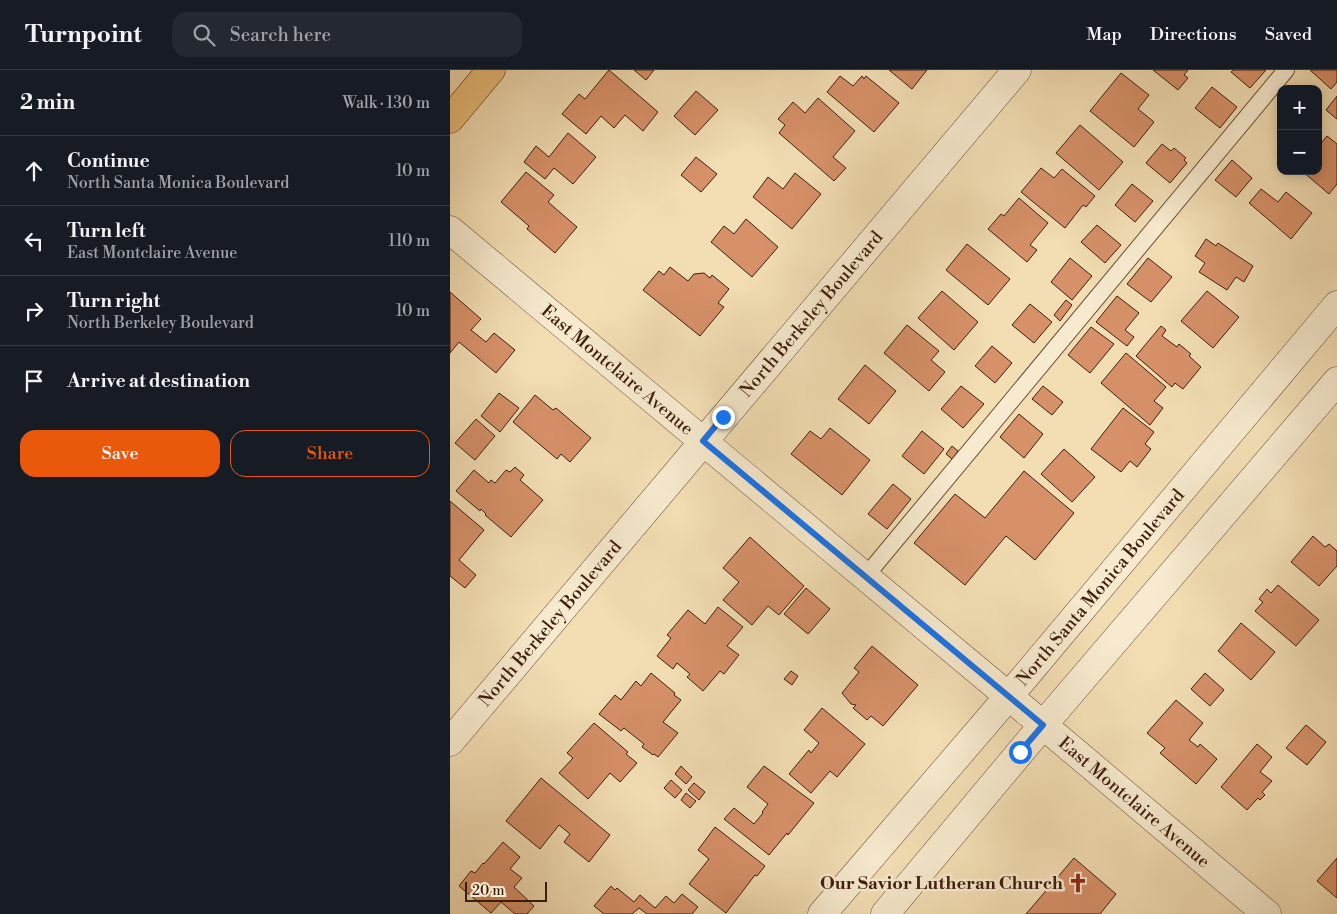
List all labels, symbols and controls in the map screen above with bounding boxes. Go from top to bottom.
search box [172,12,522,57]
text: Turnpoint [25,20,142,50]
icon: search [190,21,218,49]
text: Search here [230,23,331,47]
text: Map [1086,23,1122,46]
text: Directions [1150,23,1237,46]
text: Saved [1265,23,1312,46]
map controls [1277,85,1322,175]
button: + [1277,85,1322,130]
text: 2 min [20,90,75,116]
text: Walk · 130 m [342,93,430,113]
button: − [1277,130,1322,175]
text: Continue [67,149,150,173]
icon: ahead [20,157,48,185]
text: 10 m [396,161,430,181]
text: North Santa Monica Boulevard [67,173,289,193]
text: Turn left [67,219,146,243]
street label: North Berkeley Boulevard [735,226,889,402]
icon: left [20,227,48,255]
text: 110 m [388,231,430,251]
text: East Montclaire Avenue [67,243,237,263]
text: Turn right [67,289,160,313]
icon: right [20,297,48,325]
street label: East Montclaire Avenue [536,300,698,440]
text: 10 m [396,301,430,321]
text: North Berkeley Boulevard [67,313,254,333]
icon: arrive [20,367,48,395]
text: Arrive at destination [67,369,250,393]
route end [712,406,735,429]
button: Save [20,430,220,477]
button: Share [230,430,430,477]
street label: North Santa Monica Boulevard [1011,484,1190,691]
street label: North Berkeley Boulevard [474,535,627,712]
street label: East Montclaire Avenue [1053,732,1215,873]
route start [1009,741,1032,764]
place label: Our Savior Lutheran Church [820,872,1063,895]
church icon: Our Savior Lutheran Church [1067,872,1089,894]
scale bar [465,879,548,902]
text: 20 m [472,882,504,900]

